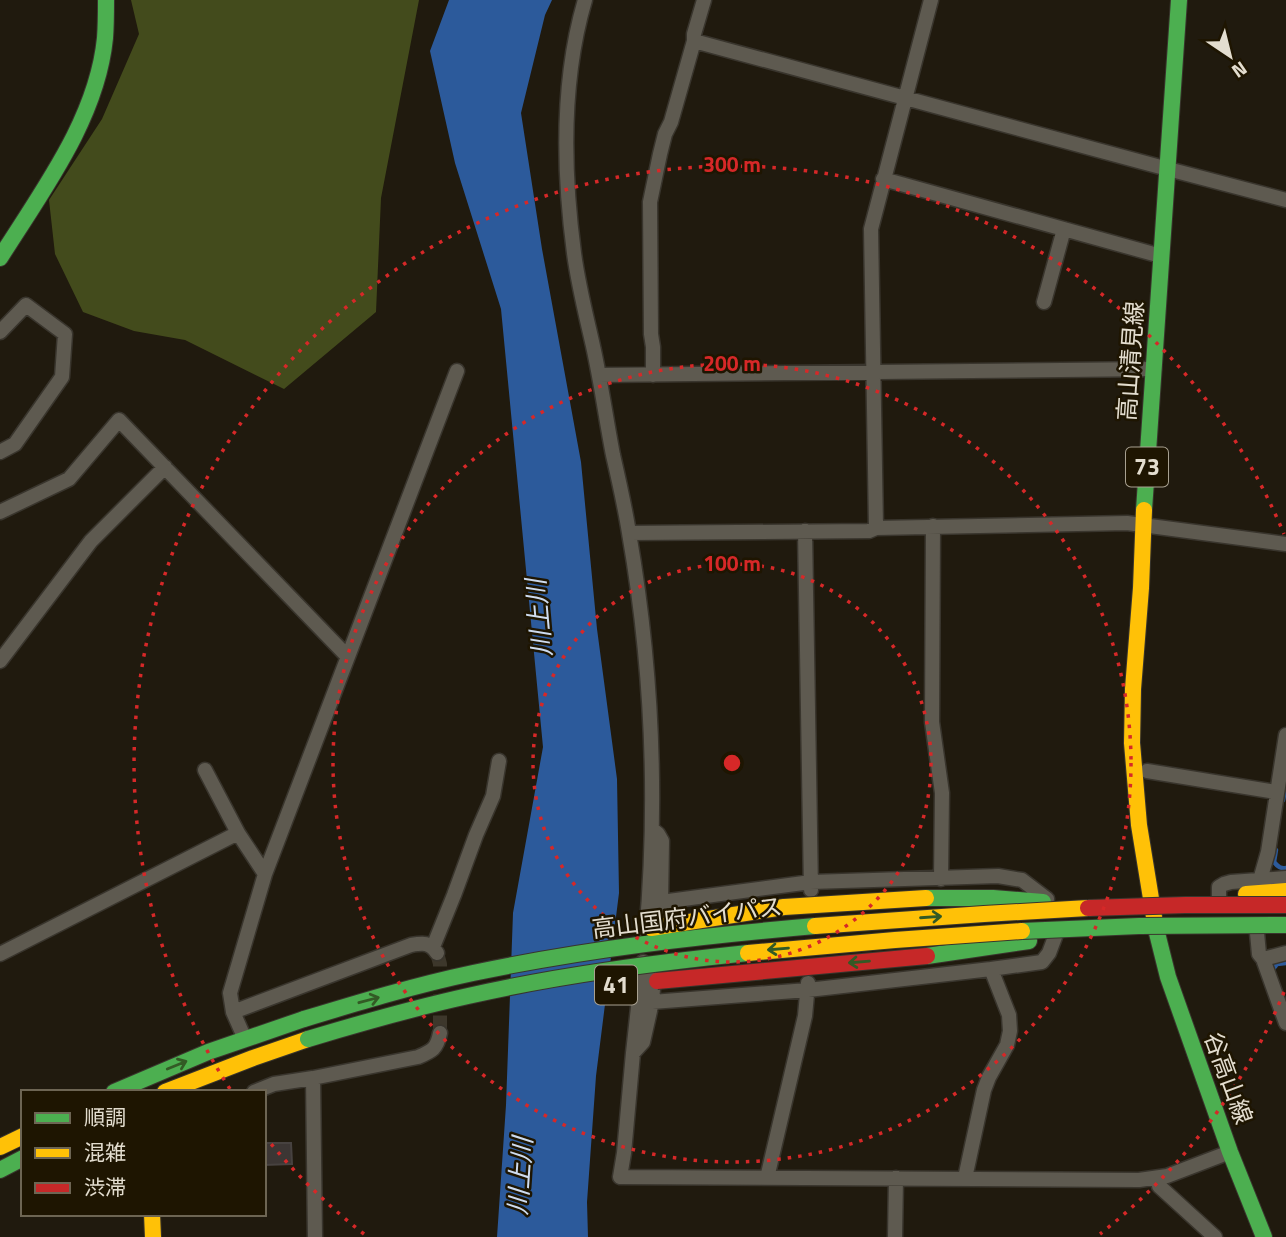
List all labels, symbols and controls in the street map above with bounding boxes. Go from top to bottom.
north arrow [1195,21,1265,91]
text: N [1226,55,1254,86]
text: 300 m [703,148,761,180]
street label: 高山清見線 [1108,300,1152,422]
text: 200 m [703,347,761,379]
road number: 73 [1126,447,1168,486]
text: 100 m [703,547,761,579]
water label: 川上川 [515,575,561,659]
centre of rings [720,751,744,775]
street label: 高山国府バイパス [590,887,784,947]
one-way arrow [919,910,942,923]
one-way arrow [767,943,789,956]
one-way arrow [848,956,871,969]
road number: 41 [595,966,637,1004]
one-way arrow [358,992,380,1005]
street label: 谷高山線 [1196,1026,1262,1129]
one-way arrow [165,1058,187,1071]
legend [21,1090,266,1216]
text: 順調 [84,1101,126,1133]
water label: 川上川 [497,1133,542,1216]
text: 混雑 [84,1136,126,1168]
text: 渋滞 [84,1171,126,1203]

